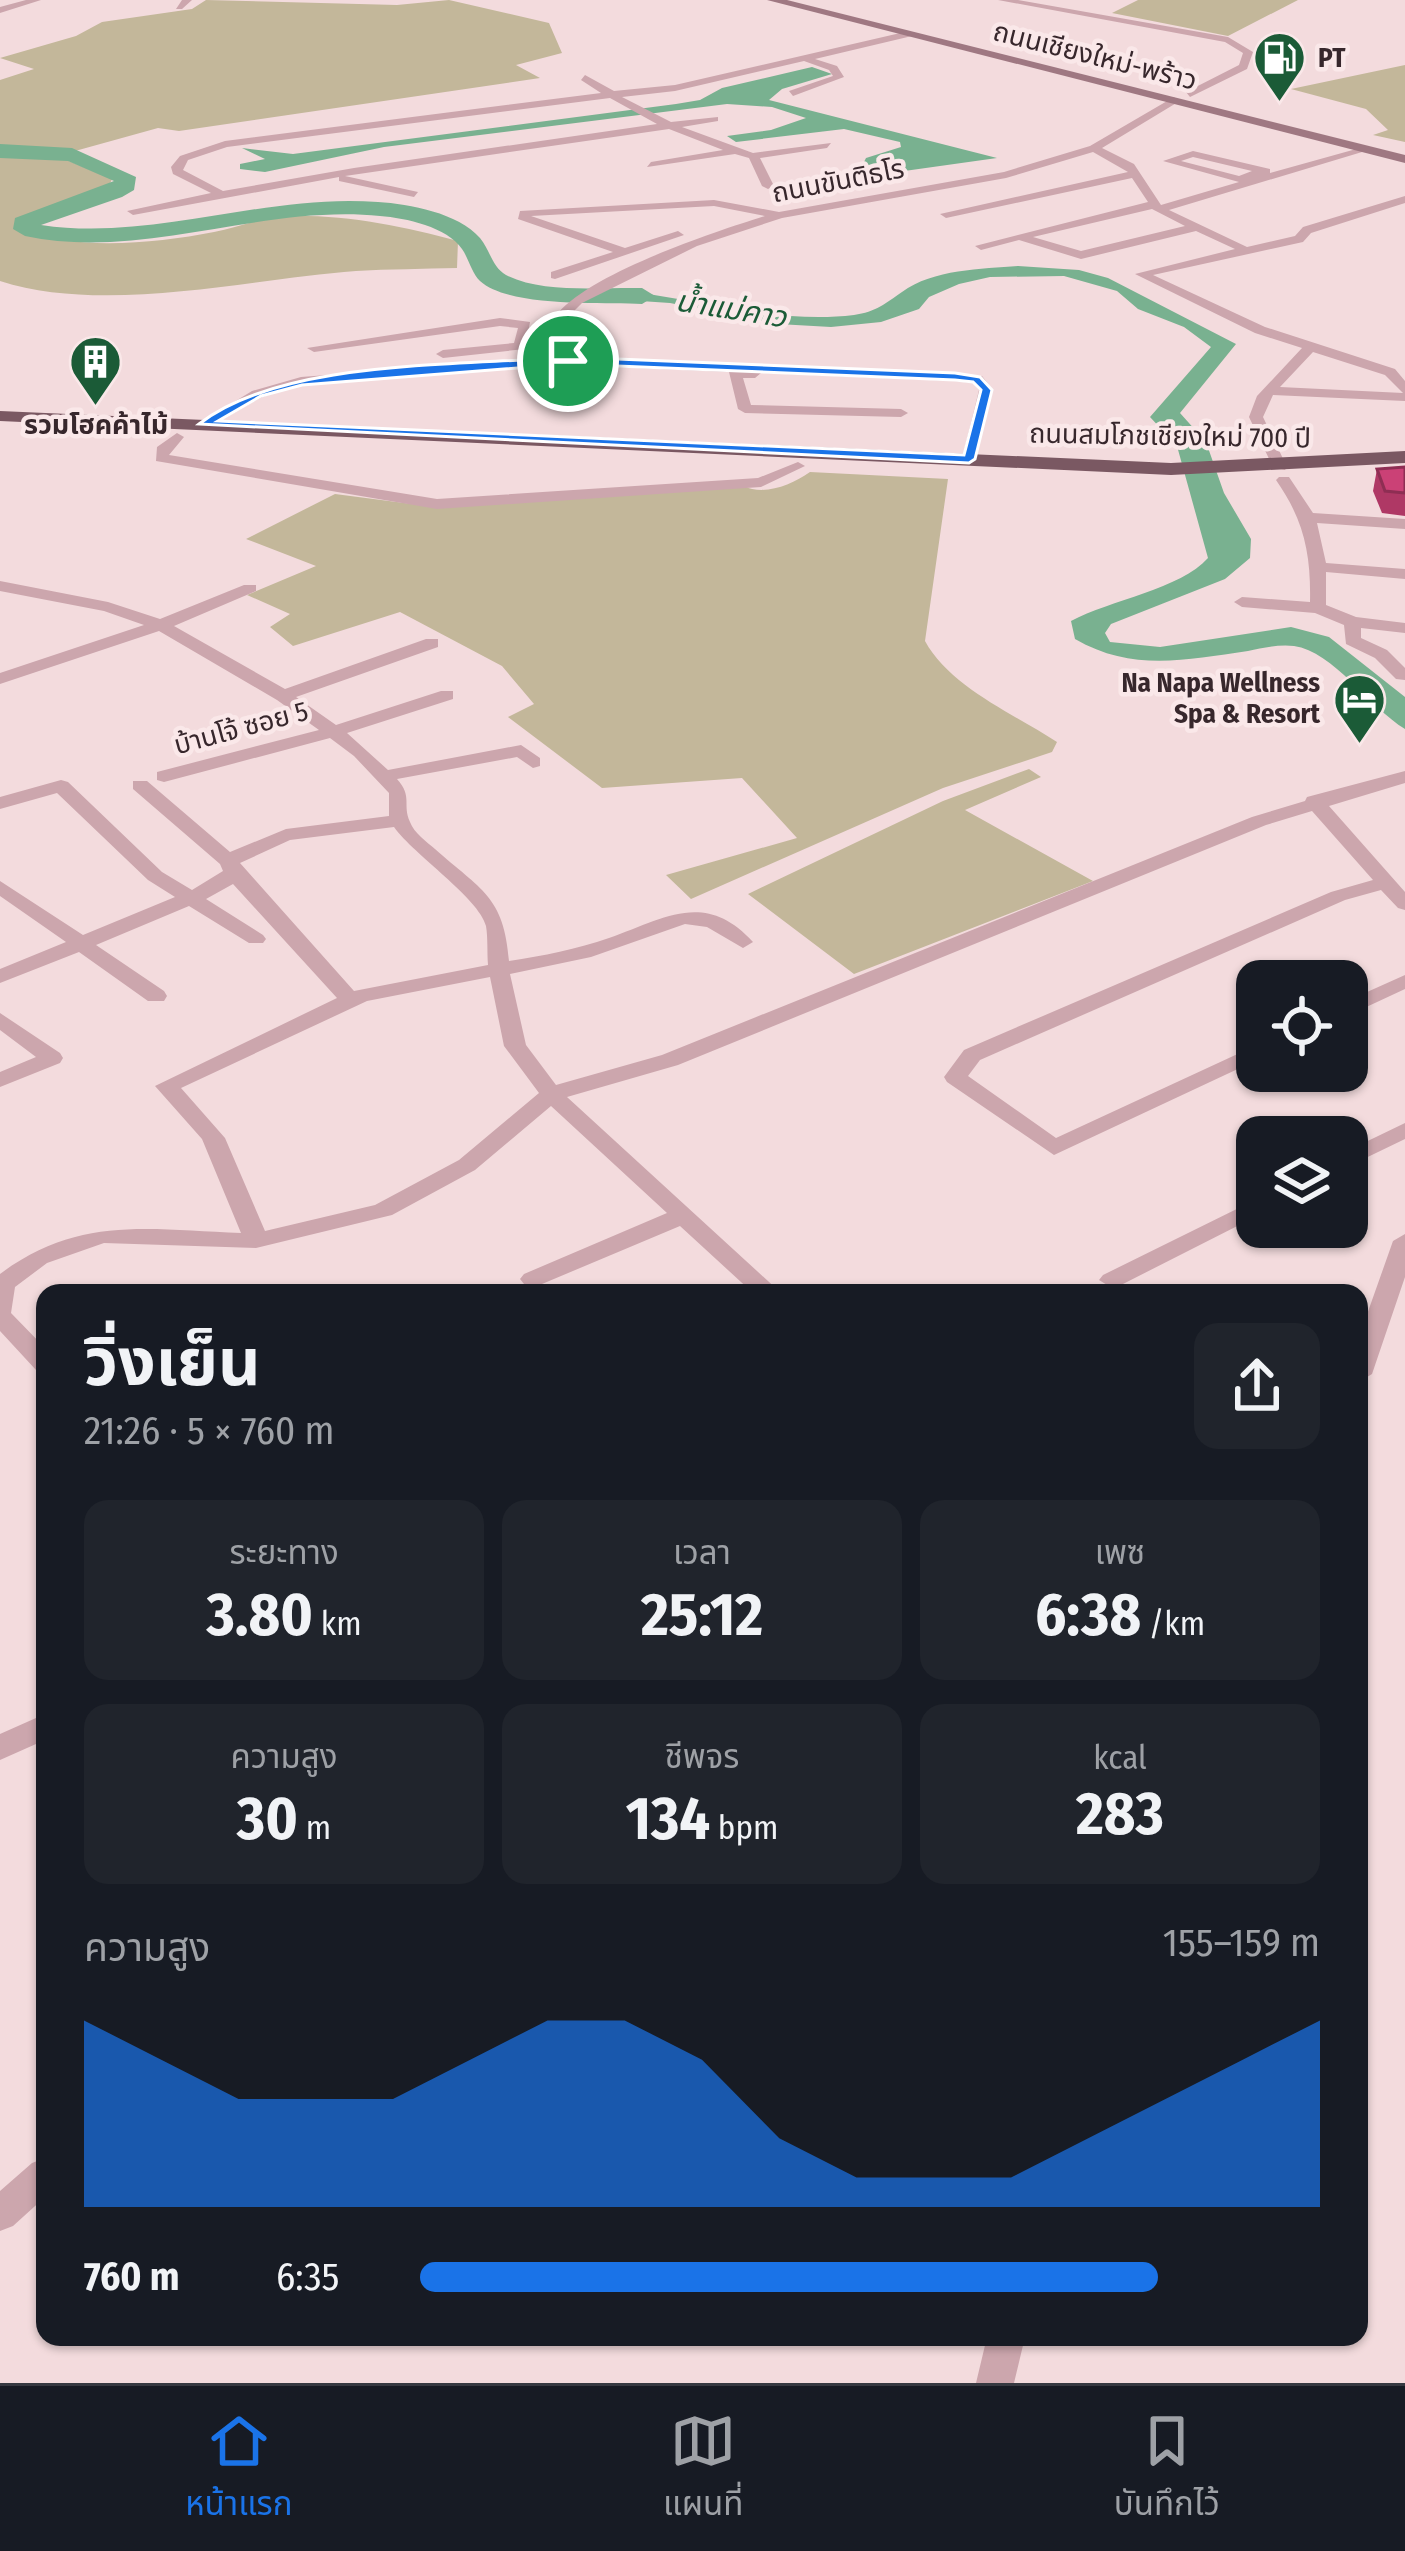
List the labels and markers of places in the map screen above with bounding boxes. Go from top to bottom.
fuel station icon: PT [1251,30,1307,104]
place label: PT [1318,42,1346,74]
pin [517,310,619,412]
building icon: รวมโฮคค้าไม้ [68,334,124,408]
place label: รวมโฮคค้าไม้ [24,409,168,441]
place label: Na Napa Wellness Spa & Resort [1121,667,1320,730]
hotel icon: Na Napa Wellness Spa & Resort [1331,671,1387,745]

